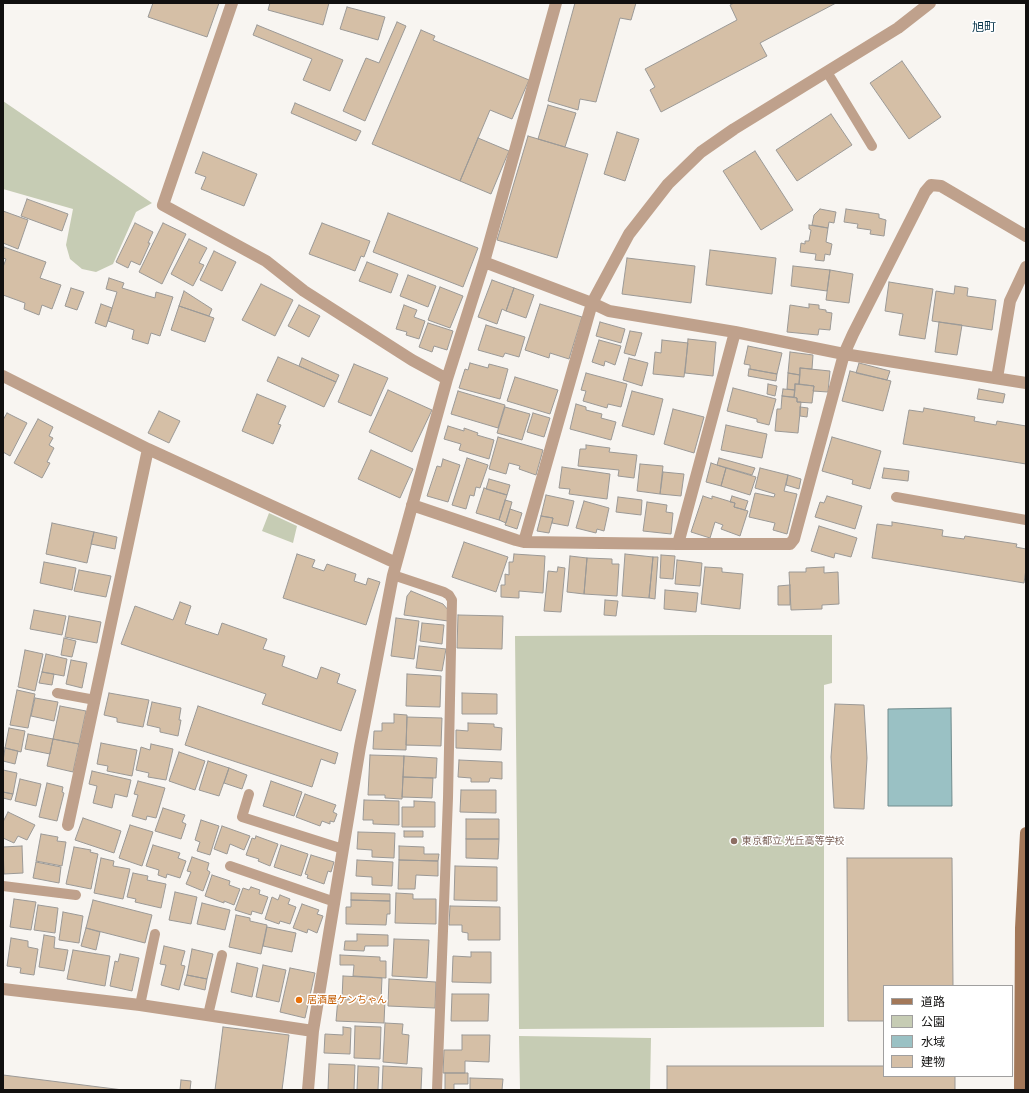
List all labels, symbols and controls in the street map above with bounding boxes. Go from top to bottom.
district label: 旭町 [972,21,996,35]
place label: 東京都立 光丘高等学校 [742,835,845,847]
marker: 東京都立 光丘高等学校 [729,836,739,846]
legend [883,985,1013,1077]
text: 道路 [921,993,945,1010]
place label: 居酒屋ケンちゃん [307,994,387,1006]
marker: 居酒屋ケンちゃん [294,995,304,1005]
text: 公園 [921,1013,945,1030]
text: 水域 [921,1033,945,1050]
text: 建物 [921,1053,945,1070]

